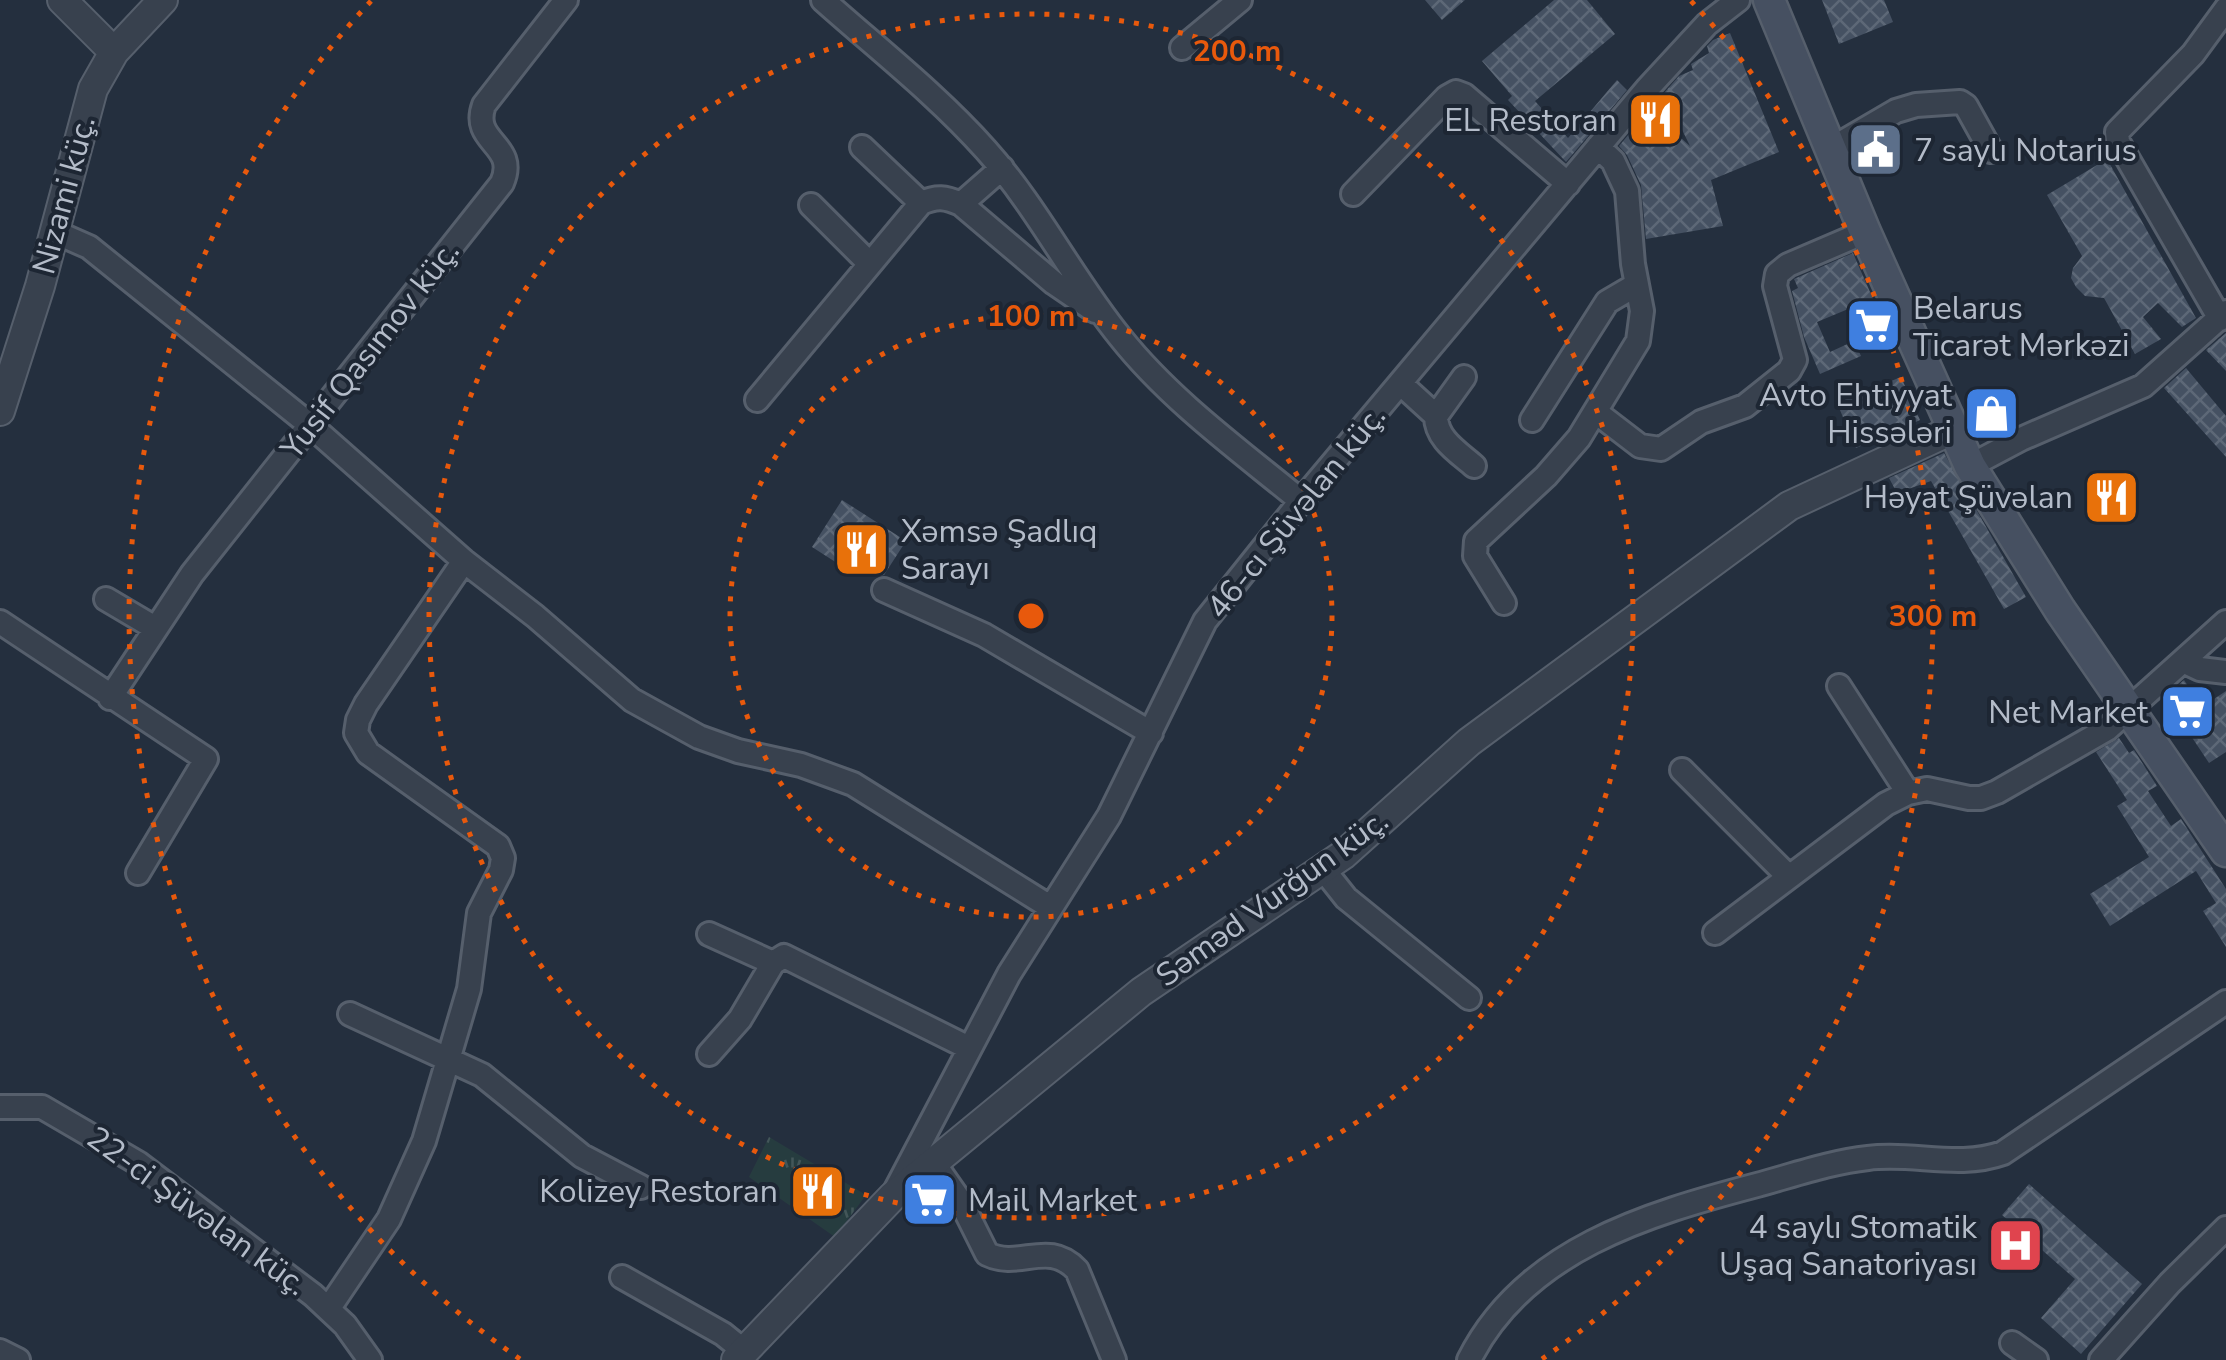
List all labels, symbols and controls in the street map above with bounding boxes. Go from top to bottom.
text: 200 m [1193,31,1281,72]
restaurant icon: EL Restoran [1626,90,1686,150]
place label: EL Restoran [1444,99,1617,142]
street label: Nizami küç. [22,111,106,279]
public building icon: 7 saylı Notarius [1845,120,1905,180]
place label: 7 saylı Notarius [1914,129,2137,172]
street label: Yusif Qasımov küç. [270,232,469,469]
place label: Belarus Ticarət Mərkəzi [1913,287,2129,367]
text: 100 m [987,296,1075,337]
supermarket icon: Belarus Ticarət Mərkəzi [1844,296,1904,356]
place label: Avto Ehtiyyat Hissələri [1759,374,1953,454]
shop icon: Avto Ehtiyyat Hissələri [1961,383,2021,443]
street label: 46-cı Şüvəlan küç. [1197,396,1395,628]
restaurant icon: Həyat Şüvəlan [2082,467,2142,527]
place label: Həyat Şüvəlan [1864,476,2073,519]
place label: Xəmsə Şadlıq Sarayı [901,510,1098,590]
restaurant icon: Xəmsə Şadlıq Sarayı [832,519,892,579]
text: 300 m [1889,596,1977,637]
centre of rings [1013,598,1049,634]
supermarket icon: Net Market [2157,682,2217,742]
place label: Net Market [1988,691,2149,734]
street label: Səməd Vurğun küç. [1147,799,1397,997]
street label: 22-ci Şüvəlan küç. [78,1116,316,1306]
restaurant icon: Kolizey Restoran [787,1161,847,1221]
place label: Kolizey Restoran [539,1170,778,1213]
supermarket icon: Mail Market [899,1170,959,1230]
place label: Mail Market [968,1179,1138,1222]
place label: 4 saylı Stomatik Uşaq Sanatoriyası [1719,1206,1978,1286]
hospital icon: 4 saylı Stomatik Uşaq Sanatoriyası [1986,1215,2046,1275]

